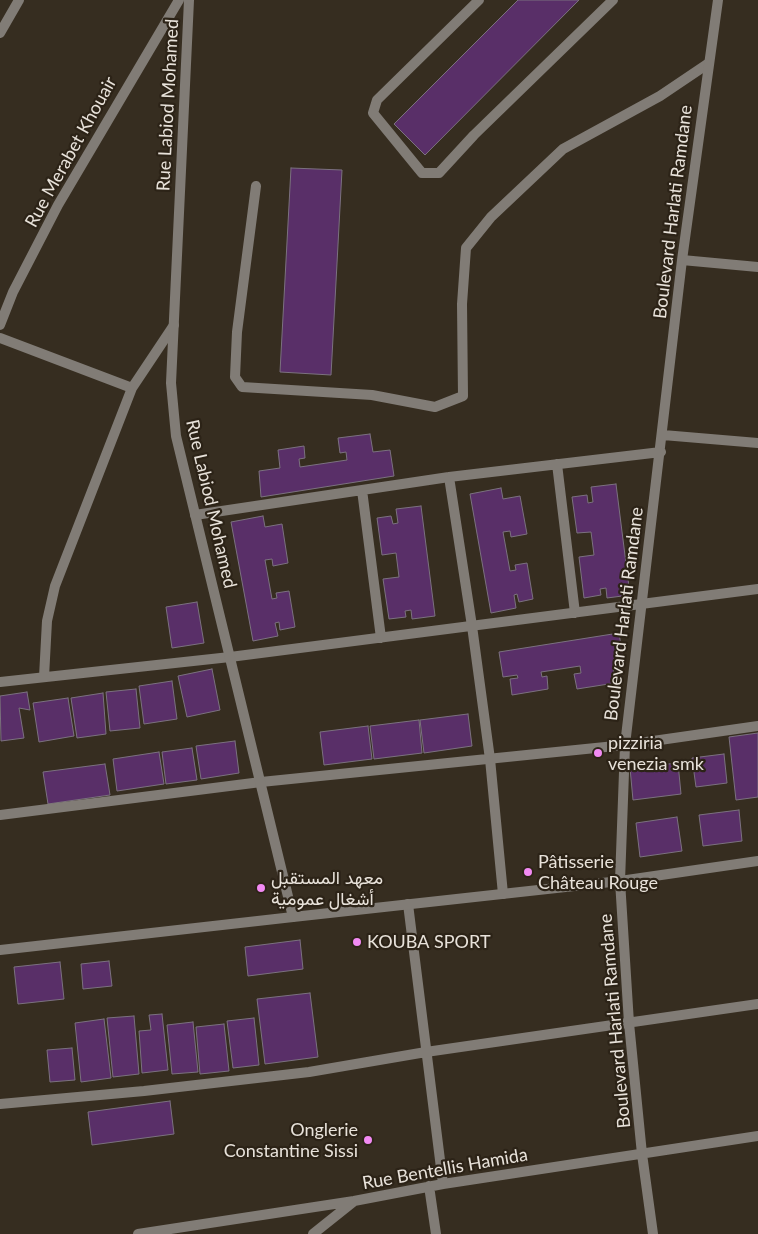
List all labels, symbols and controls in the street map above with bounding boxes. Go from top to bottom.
street label: Rue Labiod Mohamed [153,18,183,192]
street label: Rue Merabet Khouair [21,73,121,231]
street label: Boulevard Harlati Ramdane [649,104,697,320]
street label: Rue Labiod Mohamed [181,418,241,590]
street label: Boulevard Harlati Ramdane [600,506,648,722]
place label: pizziria venezia smk [608,732,704,774]
marker: pizziria venezia smk [592,747,604,759]
place label: Pâtisserie Château Rouge [538,851,658,894]
marker: Pâtisserie Château Rouge [522,866,534,878]
place label: معهد المستقبل أشغال عمومية [271,867,383,910]
marker: معهد المستقبل أشغال عمومية [255,882,267,894]
street label: Boulevard Harlati Ramdane [595,913,635,1129]
place label: KOUBA SPORT [367,931,491,953]
marker: KOUBA SPORT [351,936,363,948]
place label: Onglerie Constantine Sissi [224,1119,358,1162]
marker: Onglerie Constantine Sissi [362,1134,374,1146]
street label: Rue Bentellis Hamida [361,1144,529,1194]

